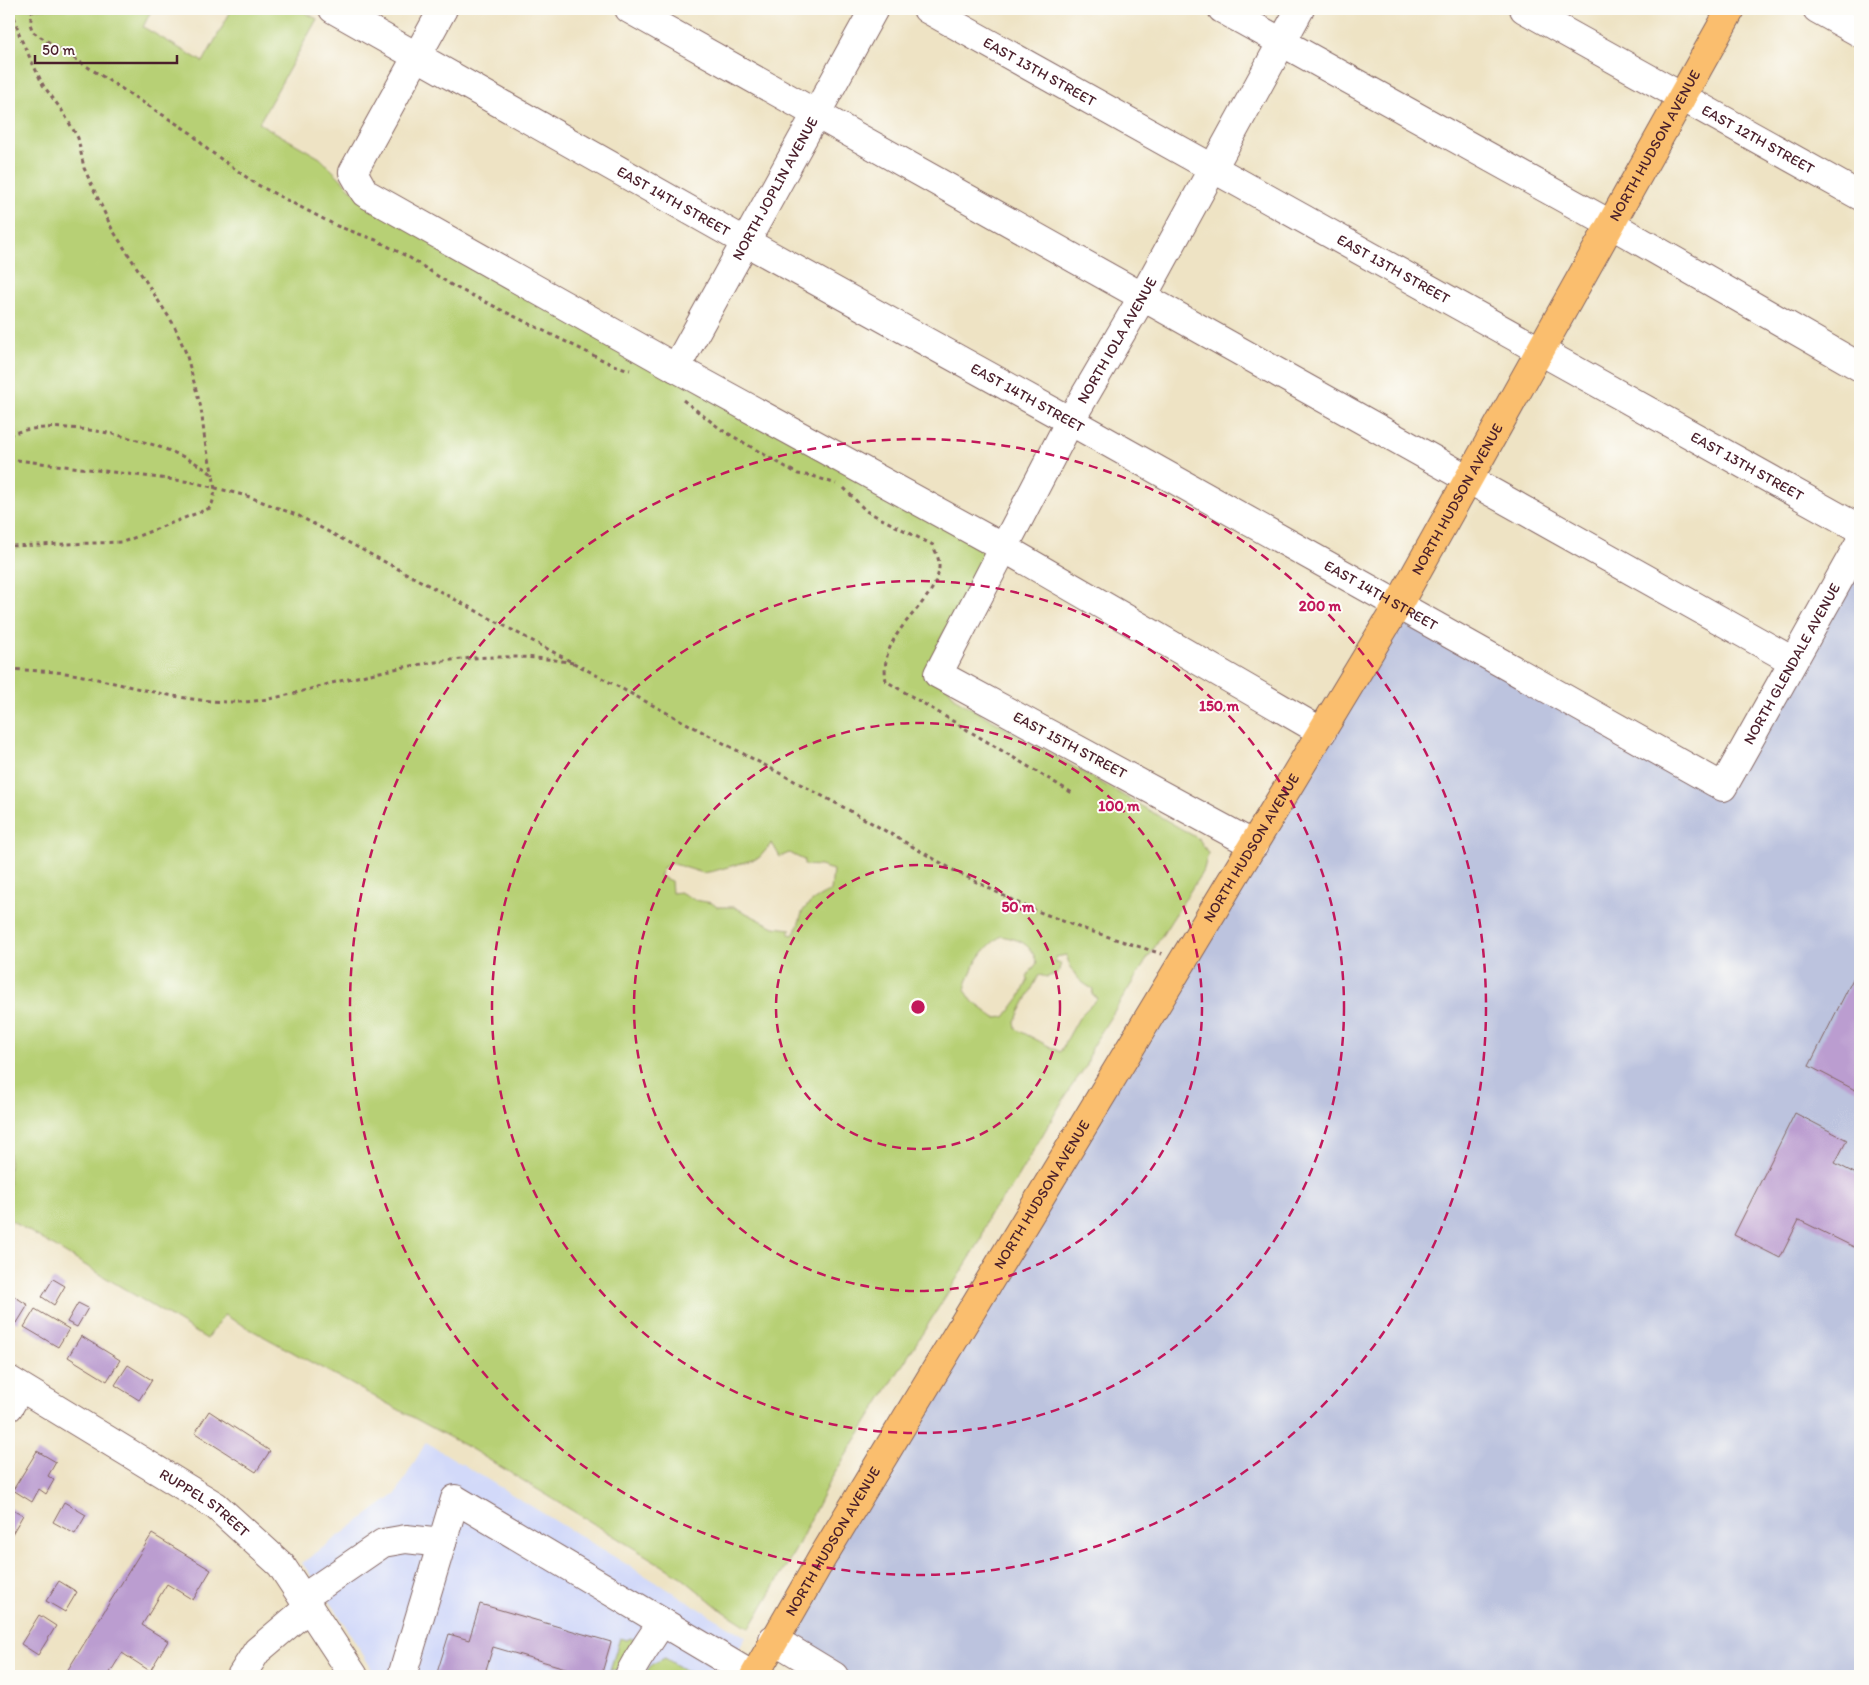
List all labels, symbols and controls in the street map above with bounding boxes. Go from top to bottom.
scale bar [35,32,178,64]
street label: EAST 13TH STREET [980,33,1100,111]
text: 50 m [42,41,75,59]
street label: NORTH HUDSON AVENUE [1605,67,1704,225]
street label: EAST 12TH STREET [1699,101,1818,178]
street label: NORTH JOPLIN AVENUE [728,114,822,263]
street label: EAST 14TH STREET [614,162,734,241]
street label: EAST 13TH STREET [1334,230,1454,308]
street label: NORTH IOLA AVENUE [1073,274,1161,407]
street label: EAST 14TH STREET [968,359,1088,437]
street label: NORTH HUDSON AVENUE [1408,420,1507,578]
street label: EAST 13TH STREET [1688,427,1807,505]
street label: EAST 14TH STREET [1321,556,1442,635]
street label: NORTH GLENDALE AVENUE [1740,580,1844,748]
text: 200 m [1299,597,1342,615]
text: 150 m [1199,697,1239,715]
street label: EAST 15TH STREET [1010,707,1130,783]
street label: NORTH HUDSON AVENUE [1199,770,1303,926]
text: 100 m [1098,797,1140,815]
text: 50 m [1001,898,1035,916]
centre of rings [909,998,927,1016]
street label: NORTH HUDSON AVENUE [990,1117,1094,1272]
street label: NORTH HUDSON AVENUE [781,1463,884,1619]
street label: RUPPEL STREET [156,1465,254,1541]

